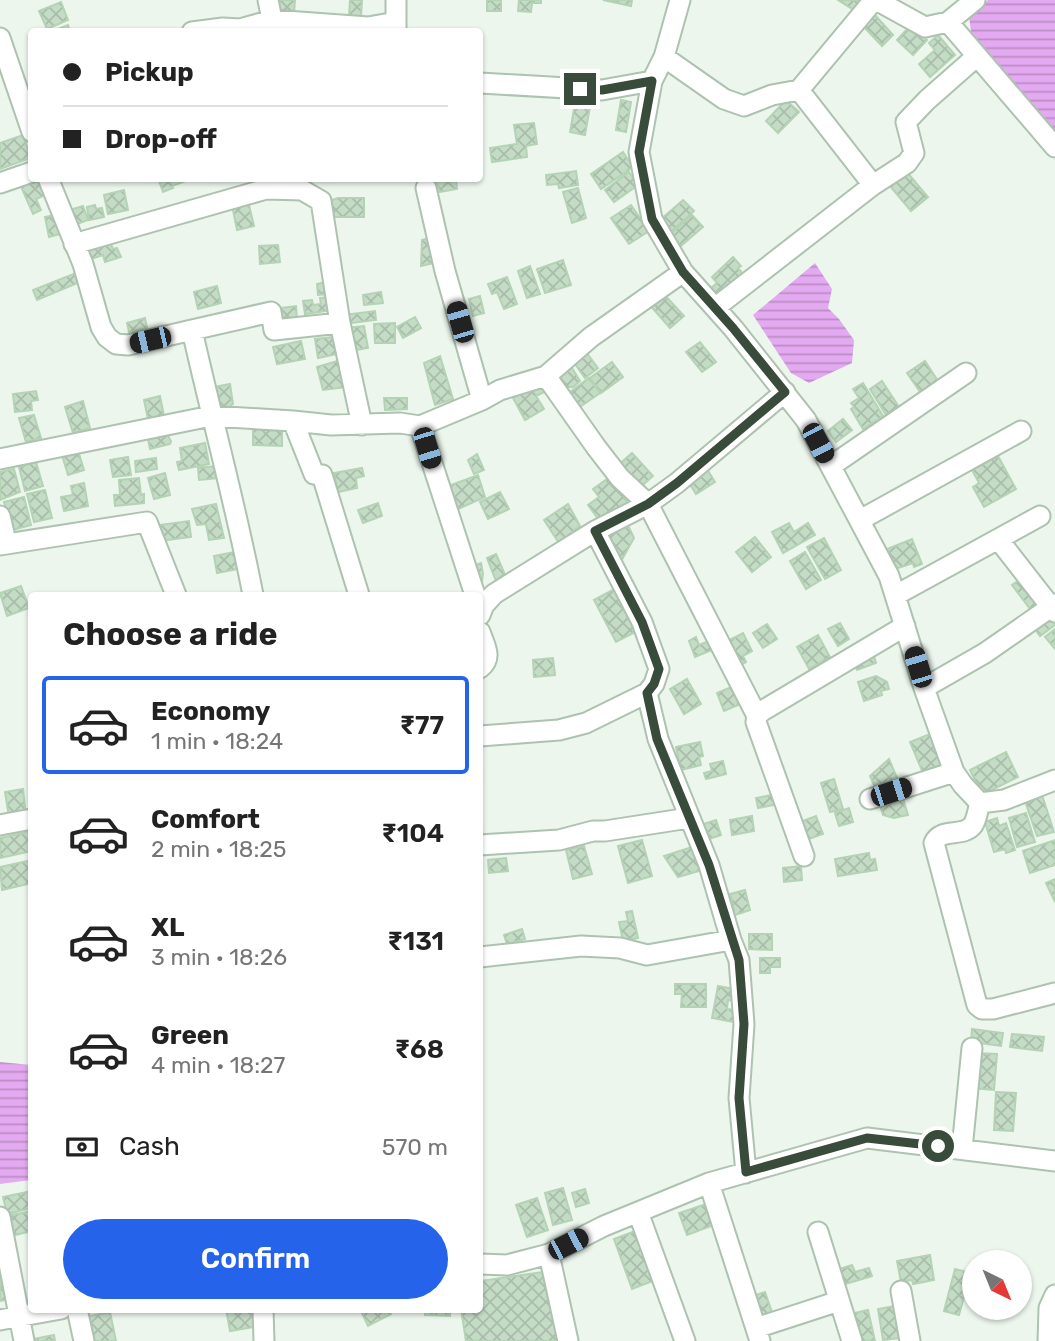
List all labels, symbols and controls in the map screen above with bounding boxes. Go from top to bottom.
text: Pickup [105,57,194,88]
route end [564,73,596,105]
text: Drop-off [105,124,217,155]
car [445,299,476,345]
car [128,325,173,355]
car [799,420,838,466]
car [411,425,444,471]
text: Choose a ride [63,615,277,653]
car [902,644,935,690]
icon: car [67,694,130,757]
text: Economy [151,696,270,727]
text: ₹77 [399,710,444,741]
text: 1 min · 18:24 [151,727,283,755]
car [868,776,915,808]
icon: car [67,802,130,865]
text: Comfort [151,804,260,835]
text: ₹104 [381,818,444,849]
text: 2 min · 18:25 [151,835,286,863]
icon: car [67,910,130,973]
text: XL [151,912,184,943]
text: ₹131 [387,926,444,957]
text: 3 min · 18:26 [151,943,287,971]
icon: car [67,1018,130,1081]
text: Green [151,1020,229,1051]
text: ₹68 [395,1034,444,1065]
text: 4 min · 18:27 [151,1051,285,1079]
icon: cash [63,1128,101,1166]
route start [922,1130,954,1162]
text: Cash [119,1131,180,1162]
text: 570 m [382,1133,448,1161]
button: Confirm [63,1219,448,1299]
car [545,1225,592,1263]
north arrow [962,1250,1032,1320]
map controls [962,1250,1032,1320]

